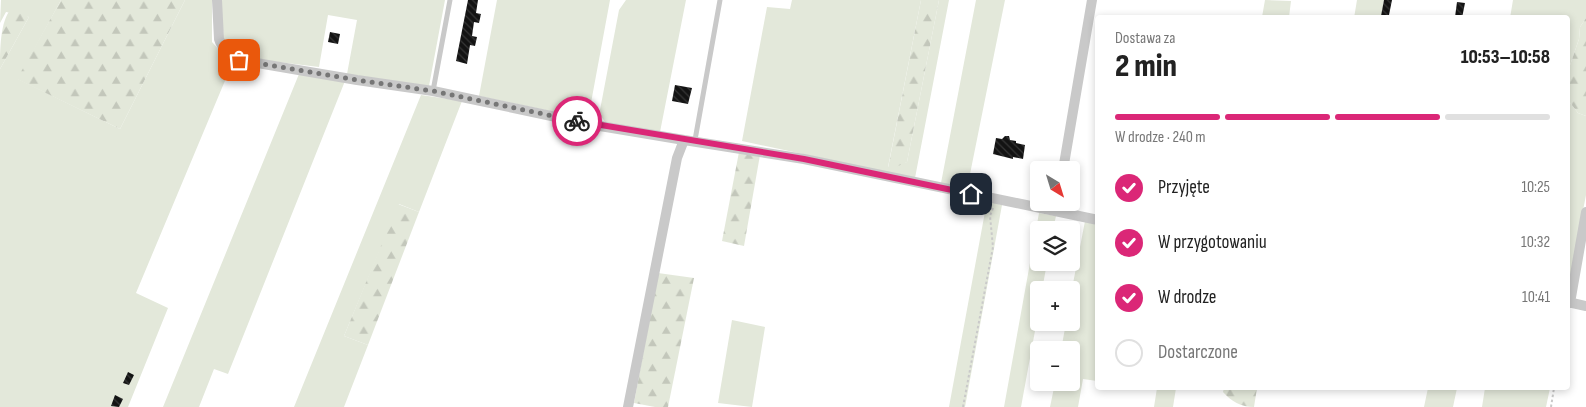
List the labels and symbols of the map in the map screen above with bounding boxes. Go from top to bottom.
pin [218,39,260,81]
courier [552,96,602,146]
north arrow [1030,161,1080,211]
pin [950,173,992,215]

